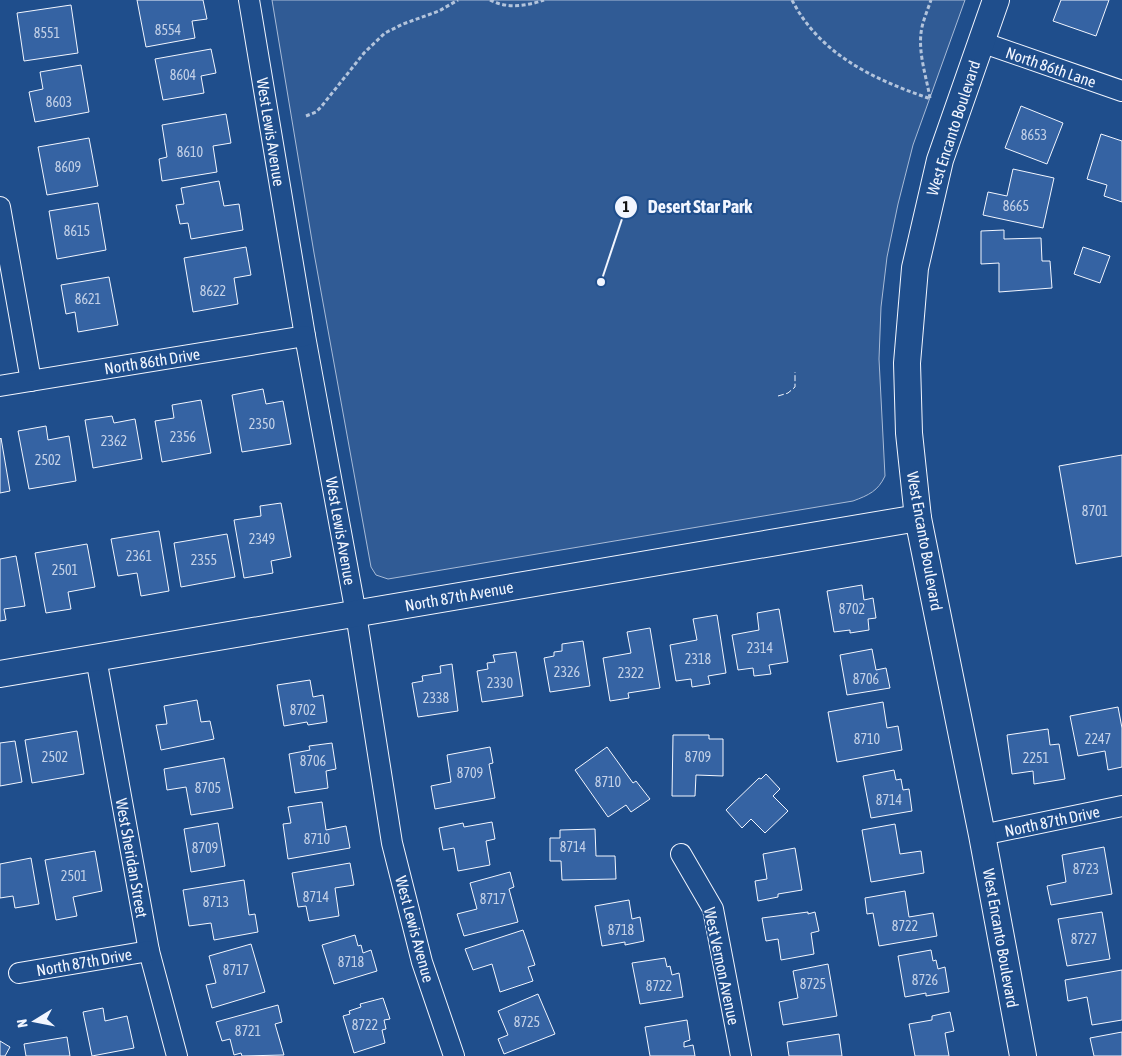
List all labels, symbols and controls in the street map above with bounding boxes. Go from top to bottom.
house number: 8554 [155,22,182,38]
house number: 8551 [34,25,60,41]
street label: North 86th Lane [1003,43,1099,91]
street label: West Encanto Boulevard [923,58,983,198]
house number: 8604 [170,67,197,83]
street label: West Lewis Avenue [254,77,288,187]
house number: 8603 [46,94,72,110]
house number: 8653 [1021,127,1047,143]
house number: 8610 [177,144,204,160]
house number: 8609 [55,159,81,175]
callout: Desert Star Park [613,191,763,224]
text: Desert Star Park [648,196,753,217]
text: 1 [622,198,630,215]
house number: 8665 [1003,198,1029,214]
house number: 8615 [64,223,90,239]
house number: 8622 [200,283,226,299]
house number: 8621 [75,291,101,307]
street label: North 86th Drive [103,345,201,377]
house number: 2350 [249,416,276,432]
house number: 2356 [170,429,197,445]
house number: 2362 [101,433,127,449]
house number: 2502 [35,452,61,468]
street label: West Encanto Boulevard [904,470,946,612]
street label: West Lewis Avenue [323,476,359,586]
house number: 8701 [1082,503,1108,519]
house number: 2349 [249,531,275,547]
house number: 2361 [126,548,152,564]
house number: 2355 [191,552,217,568]
house number: 2501 [52,562,78,578]
street label: North 87th Avenue [403,578,515,614]
house number: 8702 [839,601,865,617]
house number: 2314 [747,640,774,656]
house number: 2318 [685,651,712,667]
house number: 2326 [554,664,581,680]
house number: 2322 [618,665,644,681]
house number: 8706 [853,671,880,687]
house number: 2330 [487,675,514,691]
house number: 2338 [423,690,450,706]
house number: 8702 [290,702,316,718]
house number: 8710 [854,731,881,747]
house number: 2247 [1085,731,1111,747]
house number: 2502 [42,749,68,765]
house number: 8709 [685,749,711,765]
house number: 2251 [1023,750,1049,766]
house number: 8706 [300,753,327,769]
house number: 8709 [457,765,483,781]
house number: 8710 [595,774,622,790]
house number: 8705 [195,780,221,796]
house number: 8714 [876,792,903,808]
street label: West Sheridan Street [113,797,151,920]
street label: North 87th Drive [1003,802,1101,840]
house number: 8710 [304,831,331,847]
house number: 8714 [560,839,587,855]
house number: 8709 [192,840,218,856]
house number: 8723 [1073,861,1099,877]
street label: West Encanto Boulevard [980,867,1022,1009]
house number: 2501 [61,868,87,884]
street label: West Lewis Avenue [392,874,438,984]
house number: 8714 [303,889,330,905]
house number: 8717 [480,891,506,907]
house number: 8713 [203,894,229,910]
street label: West Vernon Avenue [701,906,743,1026]
house number: 8722 [892,918,918,934]
house number: 8718 [608,922,635,938]
house number: 8727 [1071,931,1097,947]
street label: North 87th Drive [35,945,133,979]
house number: 8718 [338,954,365,970]
house number: 8717 [223,962,249,978]
house number: 8726 [912,972,939,988]
house number: 8725 [800,976,826,992]
house number: 8722 [646,978,672,994]
north arrow [10,996,60,1046]
house number: 8725 [514,1014,540,1030]
house number: 8722 [352,1017,378,1033]
text: N [14,1018,31,1029]
house number: 8721 [235,1023,261,1039]

